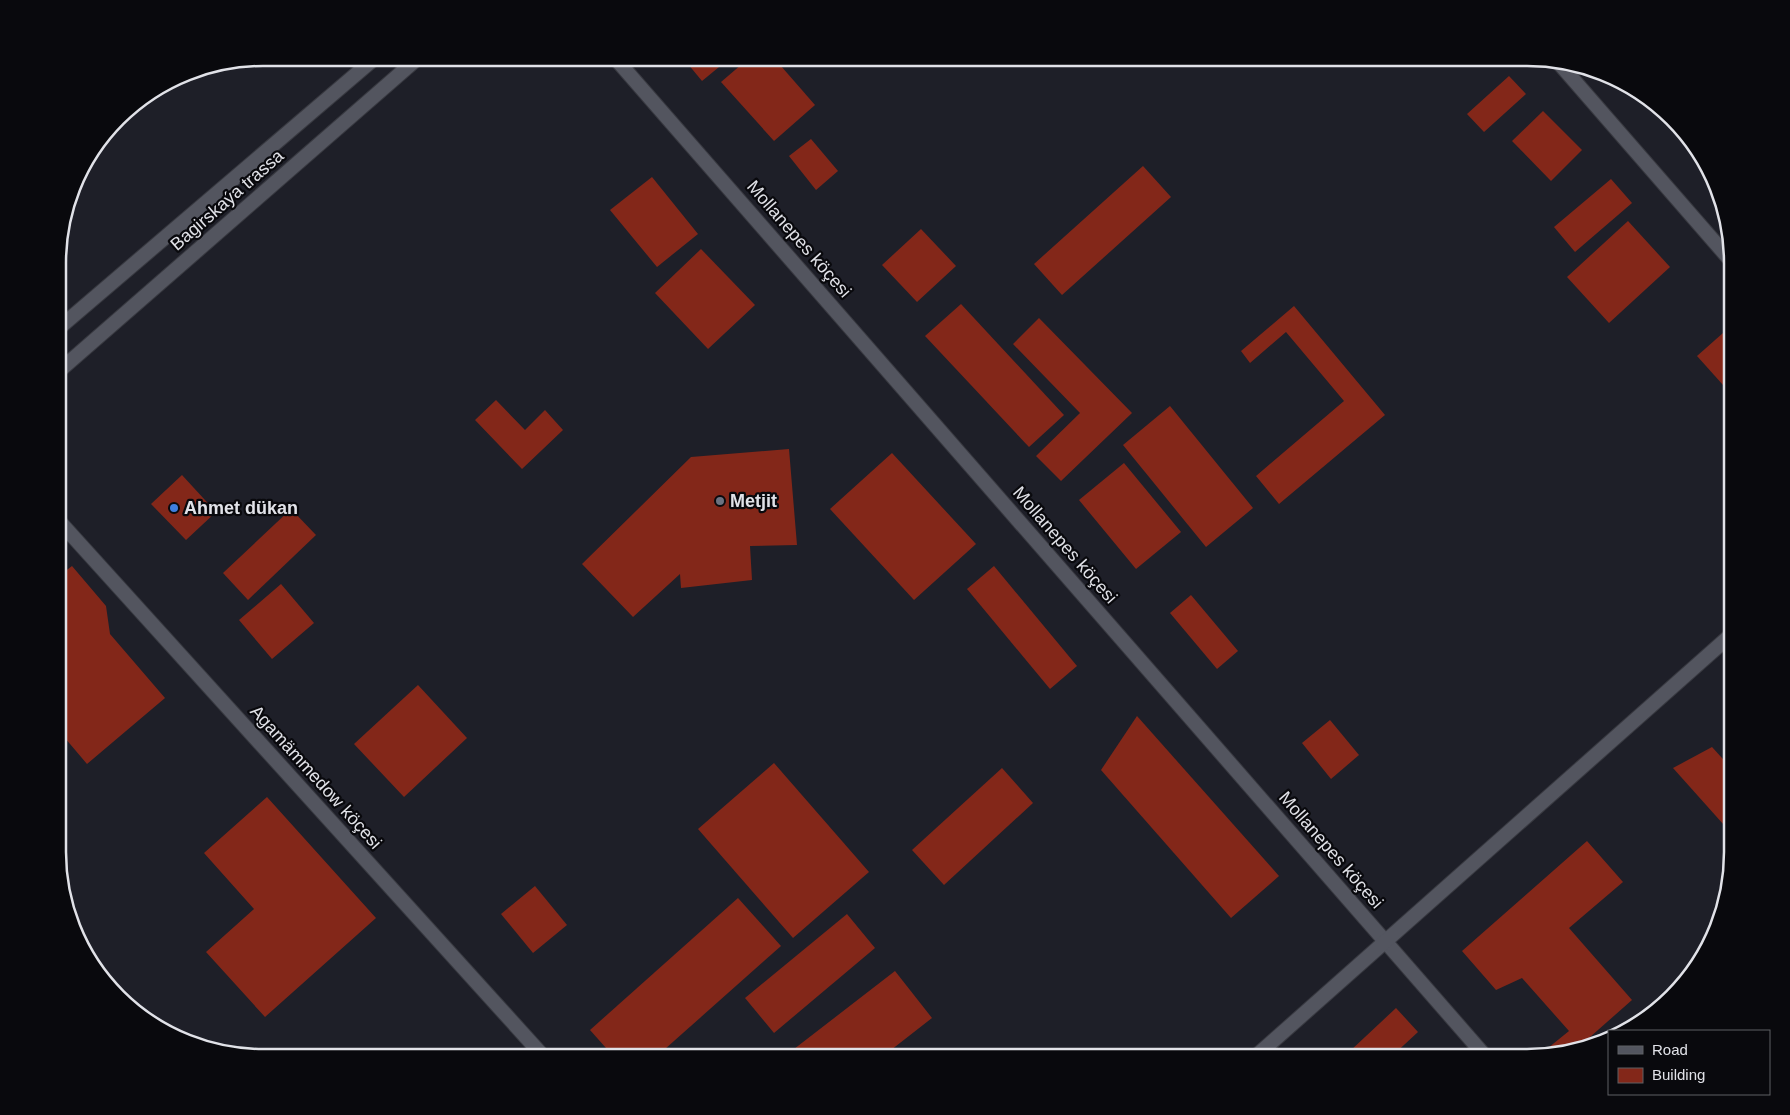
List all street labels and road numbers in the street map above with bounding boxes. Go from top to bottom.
street label: Bagirskaýa trassa [166,145,288,254]
street label: Mollanepes köçesi [743,177,855,301]
street label: Mollanepes köçesi [1009,483,1121,607]
street label: Agamämmedow köçesi [246,701,386,853]
street label: Mollanepes köçesi [1275,788,1387,912]

